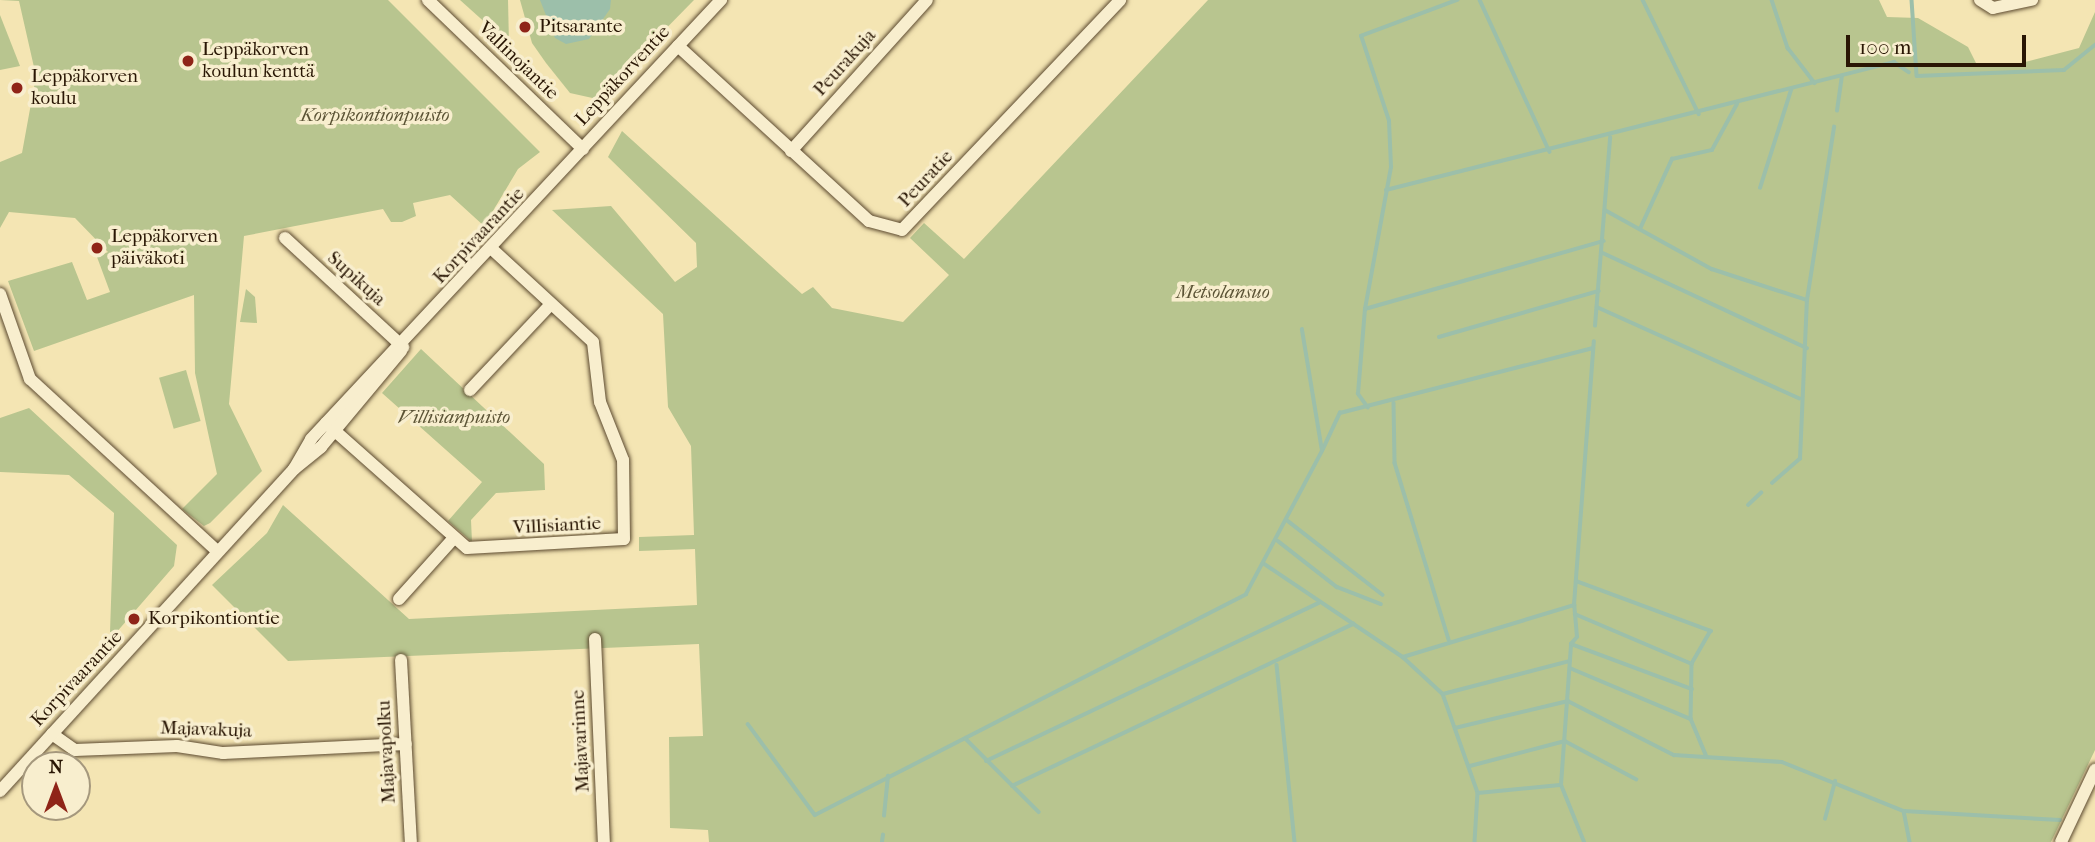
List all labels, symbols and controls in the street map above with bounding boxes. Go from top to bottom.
place label: Pitsarante [539,16,622,38]
street label: Vallinojantie [473,17,563,105]
marker: Pitsarante [517,19,533,35]
street label: Leppäkorventie [571,21,675,131]
scale bar [1850,21,2030,65]
street label: Peurakuja [809,25,881,101]
text: 100 m [1859,35,1912,59]
place label: Leppäkorven koulun kenttä [202,39,315,83]
marker: Leppäkorven koulun kenttä [180,53,196,69]
place label: Leppäkorven koulu [31,66,138,110]
marker: Leppäkorven koulu [9,80,25,96]
park label: Korpikontionpuisto [300,105,450,127]
street label: Peuratie [894,146,958,212]
street label: Korpivaarantie [429,183,529,289]
place label: Leppäkorven päiväkoti [111,226,218,270]
marker: Leppäkorven päiväkoti [89,240,105,256]
street label: Supikuja [322,247,390,311]
park label: Metsolansuo [1176,282,1270,304]
park label: Villisianpuisto [398,407,510,429]
street label: Villisiantie [512,512,602,540]
place label: Korpikontiontie [148,608,280,630]
marker: Korpikontiontie [126,611,142,627]
street label: Korpivaarantie [27,626,127,732]
street label: Majavarinne [567,689,595,793]
street label: Majavapolku [373,700,401,804]
street label: Majavakuja [160,717,252,743]
north arrow [21,751,91,821]
text: N [49,756,63,778]

